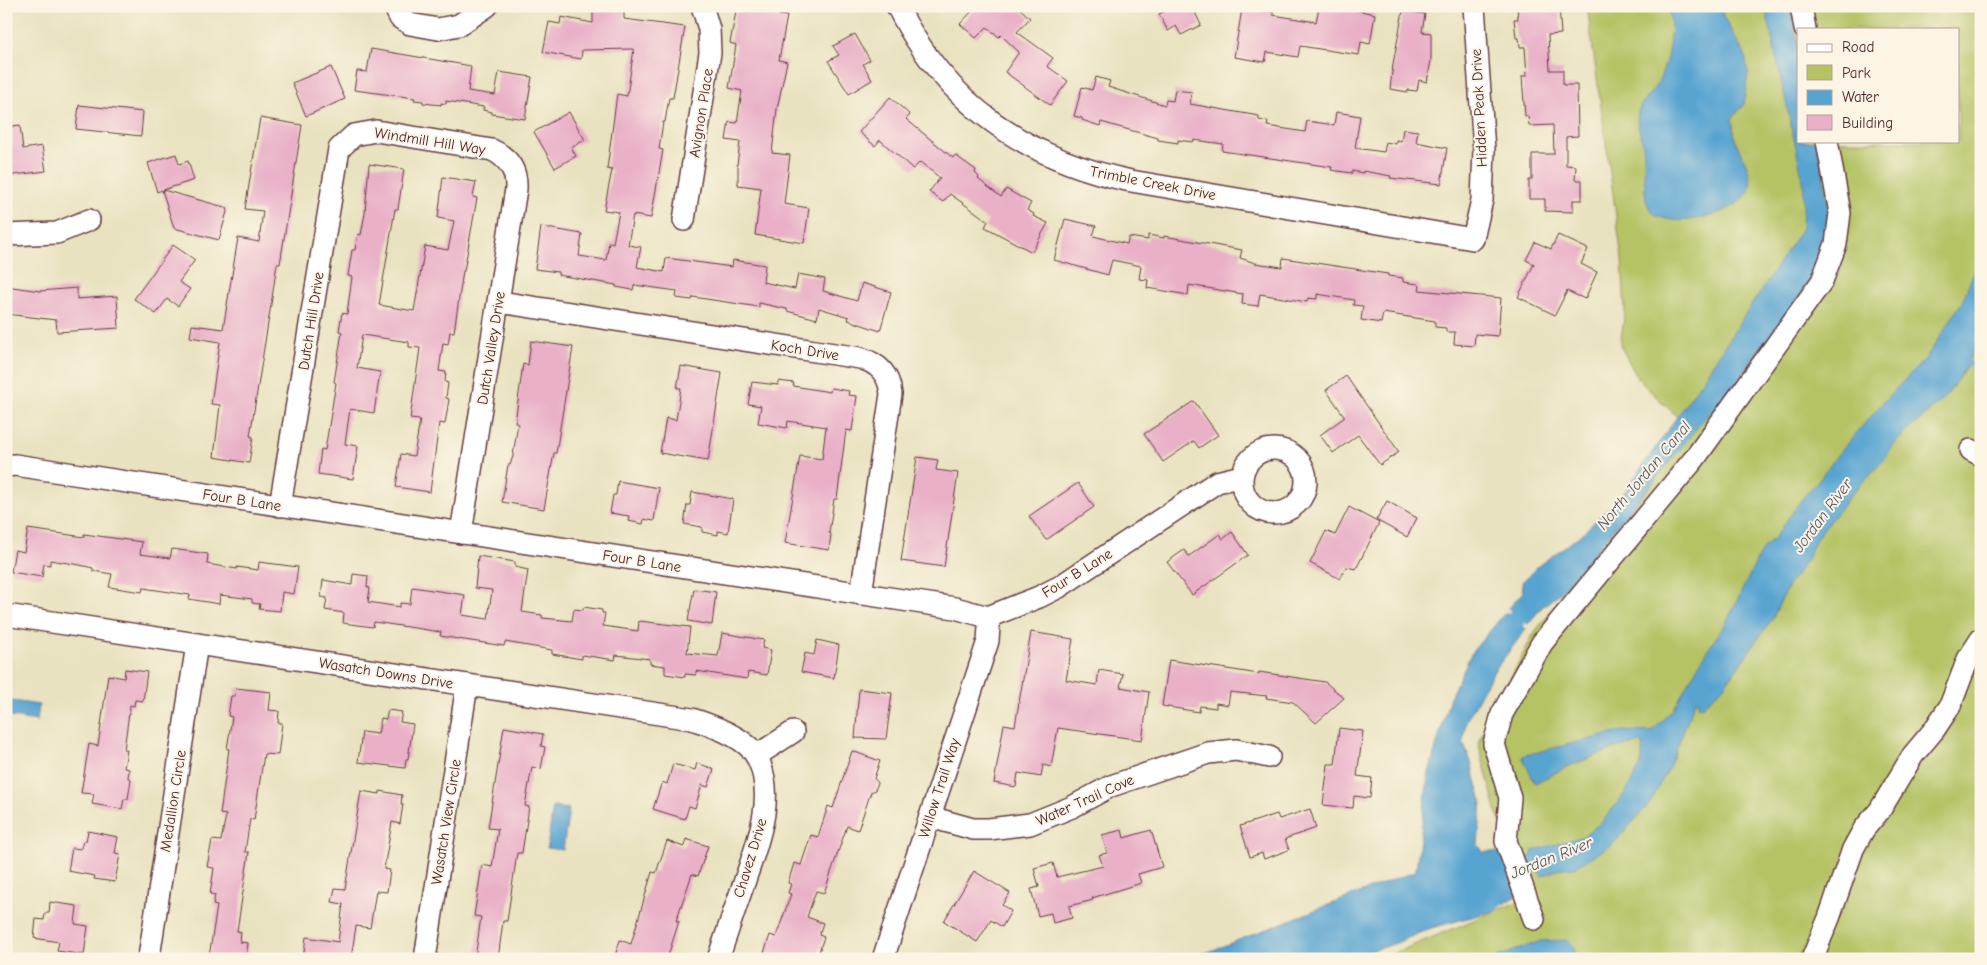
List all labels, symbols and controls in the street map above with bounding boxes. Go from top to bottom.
legend [1797,28,1960,142]
text: Road [1842,38,1874,56]
street label: Hidden Peak Drive [1467,48,1491,168]
text: Park [1842,64,1871,82]
street label: Avignon Place [685,67,717,159]
text: Water [1842,88,1879,106]
text: Building [1842,114,1893,132]
street label: Windmill Hill Way [373,123,487,159]
street label: Trimble Creek Drive [1089,162,1218,204]
street label: Dutch Hill Drive [294,270,328,371]
street label: Dutch Valley Drive [473,290,509,406]
street label: Koch Drive [770,336,841,364]
water label: North Jordan Canal [1593,418,1695,533]
water label: Jordan River [1789,475,1856,556]
street label: Four B Lane [201,485,283,515]
street label: Four B Lane [1039,544,1116,602]
street label: Four B Lane [601,546,683,576]
street label: Wasatch Downs Drive [318,653,455,693]
street label: Willow Trail Way [914,735,964,840]
street label: Medallion Circle [156,748,190,853]
street label: Wasatch View Circle [427,757,465,886]
street label: Water Trail Cove [1033,770,1137,830]
street label: Chavez Drive [729,816,771,900]
water label: Jordan River [1507,833,1596,883]

